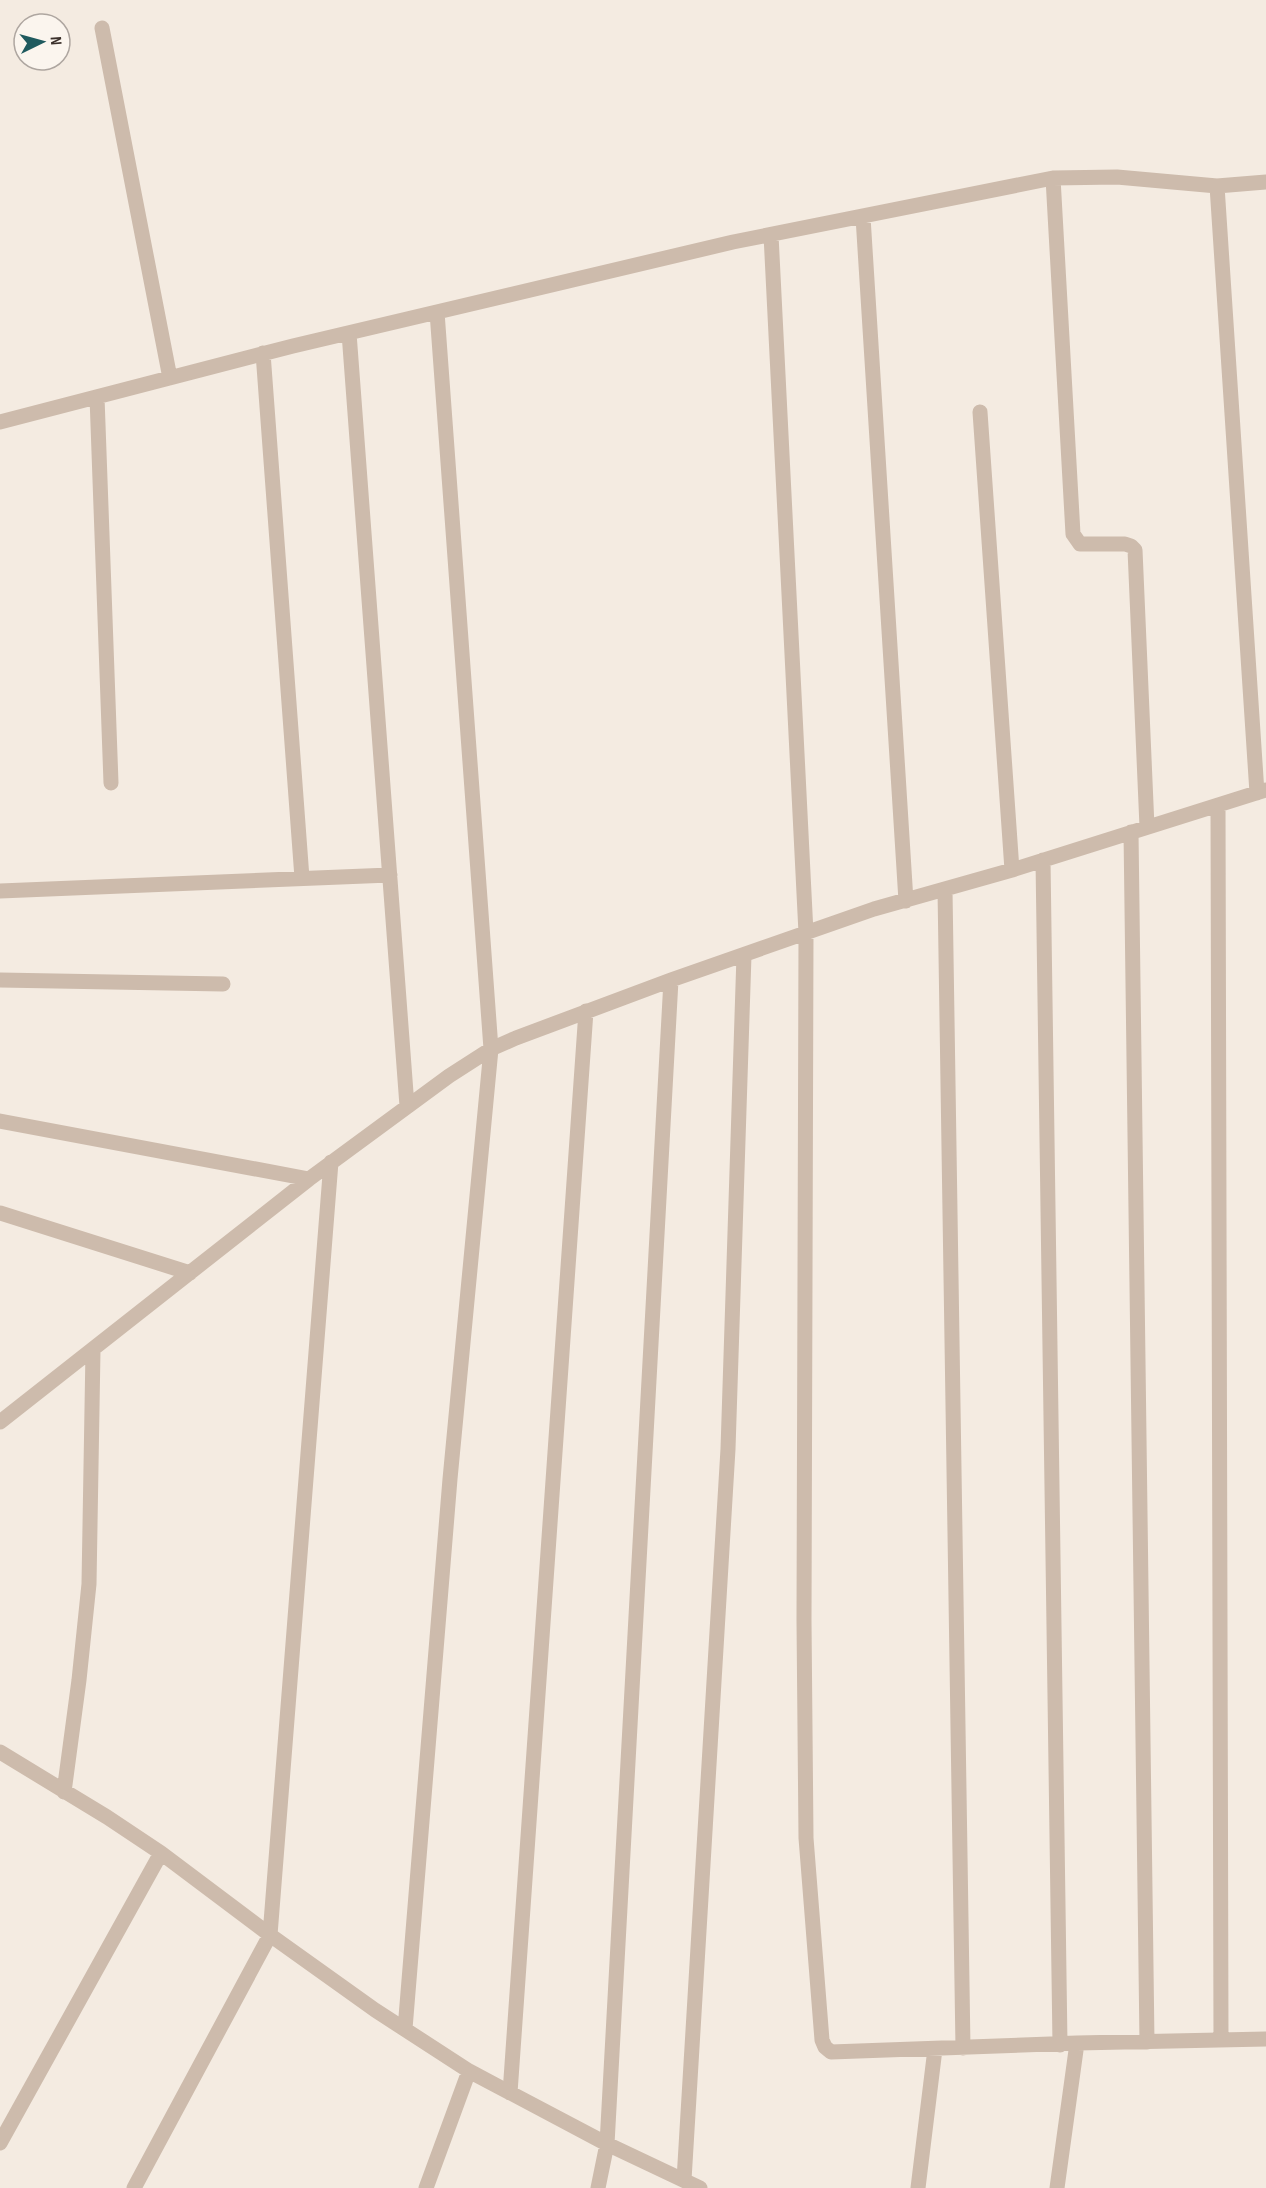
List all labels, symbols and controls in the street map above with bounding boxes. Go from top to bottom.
north arrow [12,12,72,72]
text: N [46,36,65,46]

